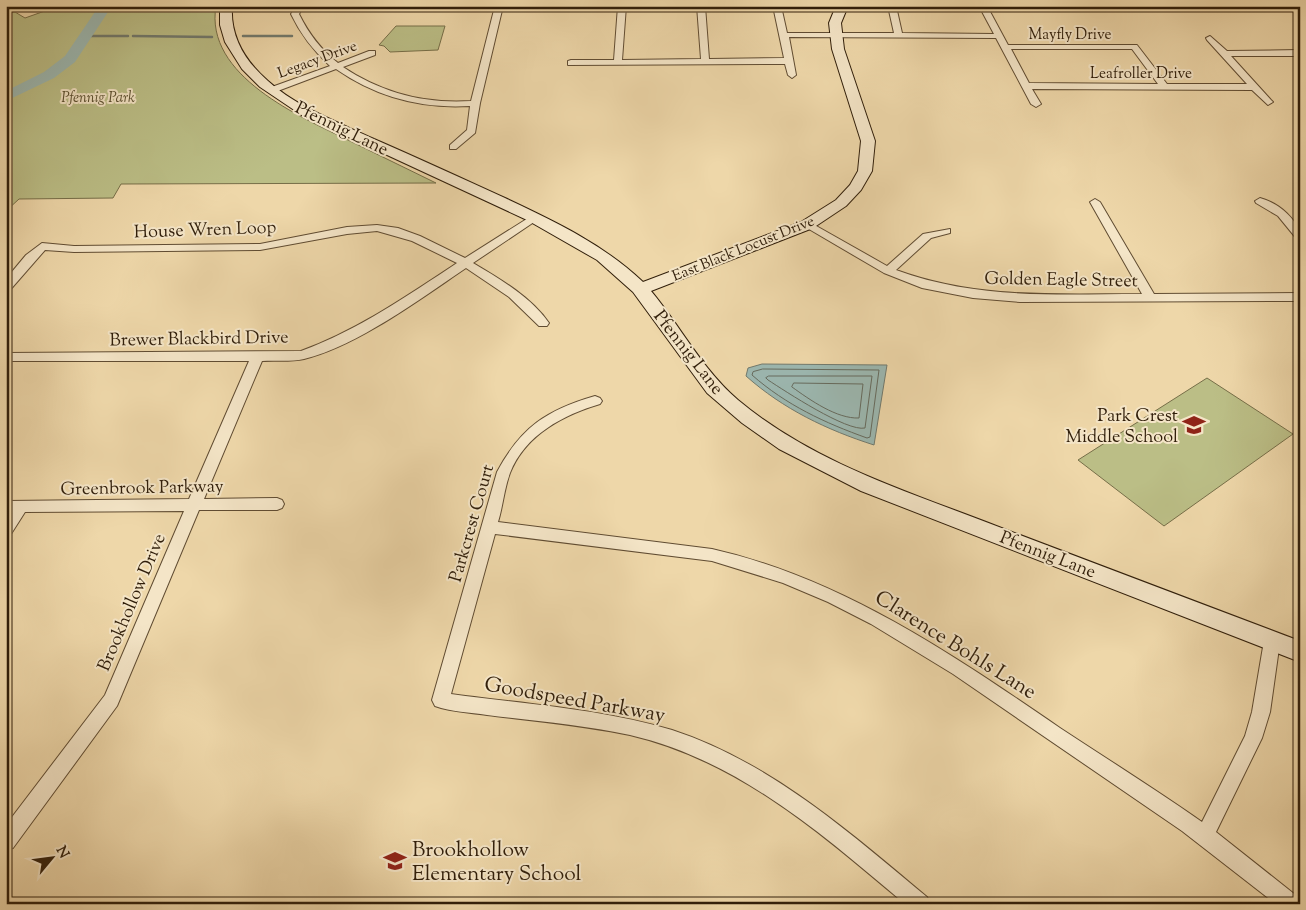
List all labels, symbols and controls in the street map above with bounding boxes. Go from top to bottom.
street label: Mayfly Drive [1029,25,1111,46]
street label: Legacy Drive [275,36,360,84]
street label: Leafroller Drive [1090,64,1192,85]
park label: Pfennig Park [61,88,135,109]
street label: Pfennig Lane [290,96,392,164]
street label: East Black Locust Drive [669,211,818,288]
street label: House Wren Loop [133,216,277,246]
street label: Golden Eagle Street [984,267,1138,295]
street label: Pfennig Lane [646,305,729,401]
street label: Brewer Blackbird Drive [109,325,289,355]
place label: Park Crest Middle School [1065,404,1178,451]
school or university icon: Park Crest Middle School [1181,412,1207,438]
street label: Parkcrest Court [444,462,502,586]
street label: Greenbrook Parkway [60,475,224,503]
street label: Pfennig Lane [995,526,1099,586]
street label: Brookhollow Drive [92,530,174,676]
street label: Clarence Bohls Lane [868,584,1042,708]
street label: Goodspeed Parkway [482,670,668,732]
north arrow [28,832,78,882]
place label: Brookhollow Elementary School [412,836,582,890]
text: N [50,843,73,862]
school or university icon: Brookhollow Elementary School [382,848,408,874]

